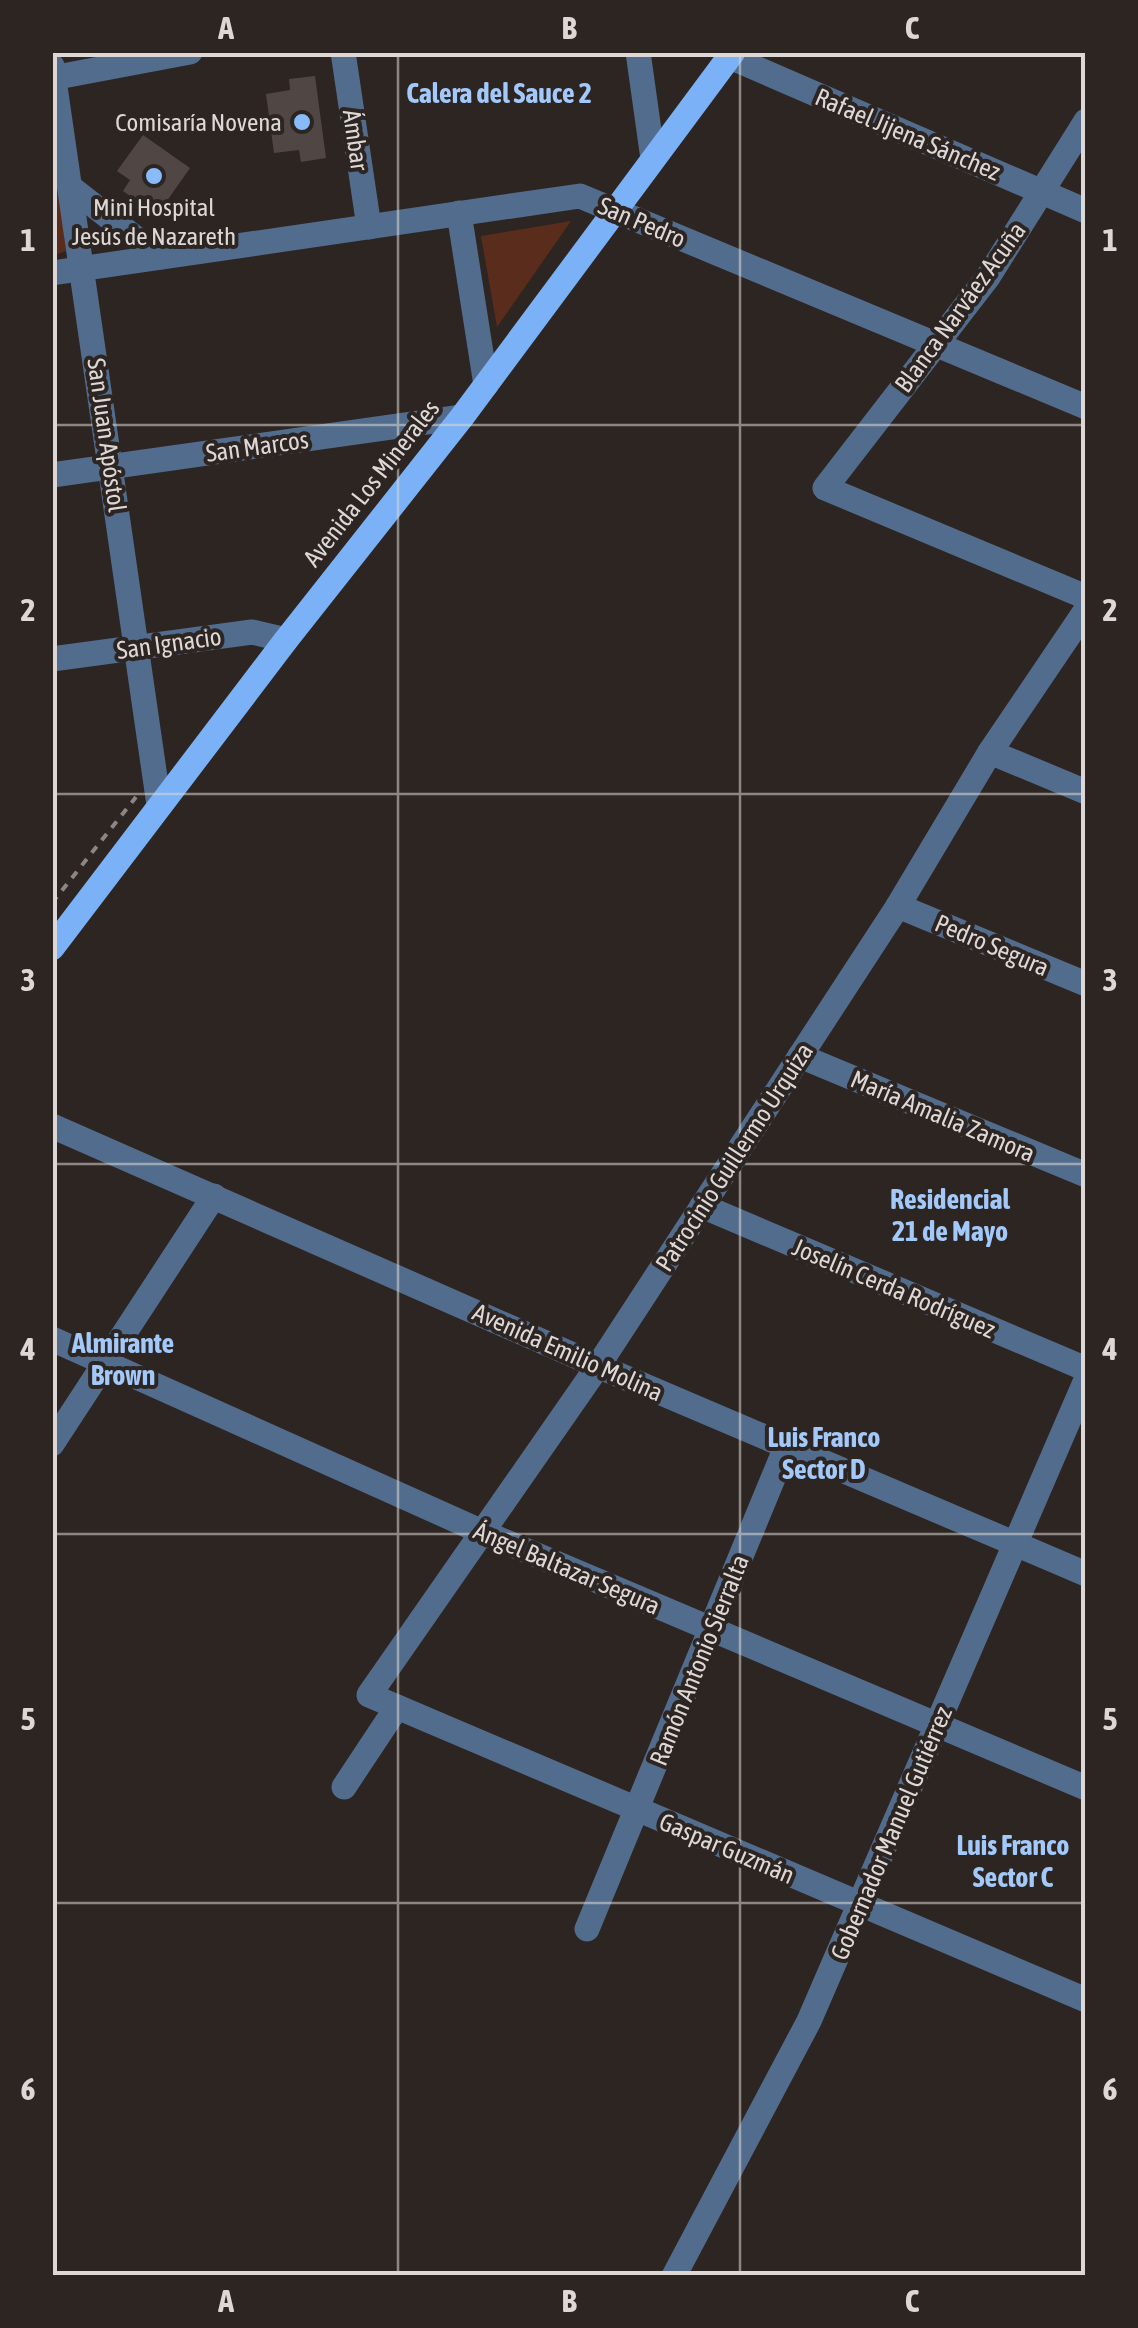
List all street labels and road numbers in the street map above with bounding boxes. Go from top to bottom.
street label: Rafael Jijena Sánchez [811,82,1005,186]
street label: Ámbar [338,108,374,173]
street label: San Pedro [594,191,690,253]
street label: Blanca Narváez Acuña [889,217,1031,397]
street label: San Juan Apóstol [82,356,132,514]
street label: Avenida Los Minerales [297,394,445,572]
street label: San Marcos [204,425,310,467]
street label: San Ignacio [115,622,223,664]
street label: Pedro Segura [931,909,1053,981]
street label: Patrocinio Guillermo Urquiza [650,1038,818,1276]
street label: María Amalia Zamora [847,1065,1039,1167]
street label: Joselín Cerda Rodríguez [789,1233,999,1343]
street label: Avenida Emilio Molina [469,1298,667,1406]
street label: Ángel Baltazar Segura [470,1516,664,1620]
street label: Ramón Antonio Sierralta [644,1551,754,1769]
street label: Gobernador Manuel Gutiérrez [825,1702,957,1964]
street label: Gaspar Guzmán [655,1807,799,1889]

